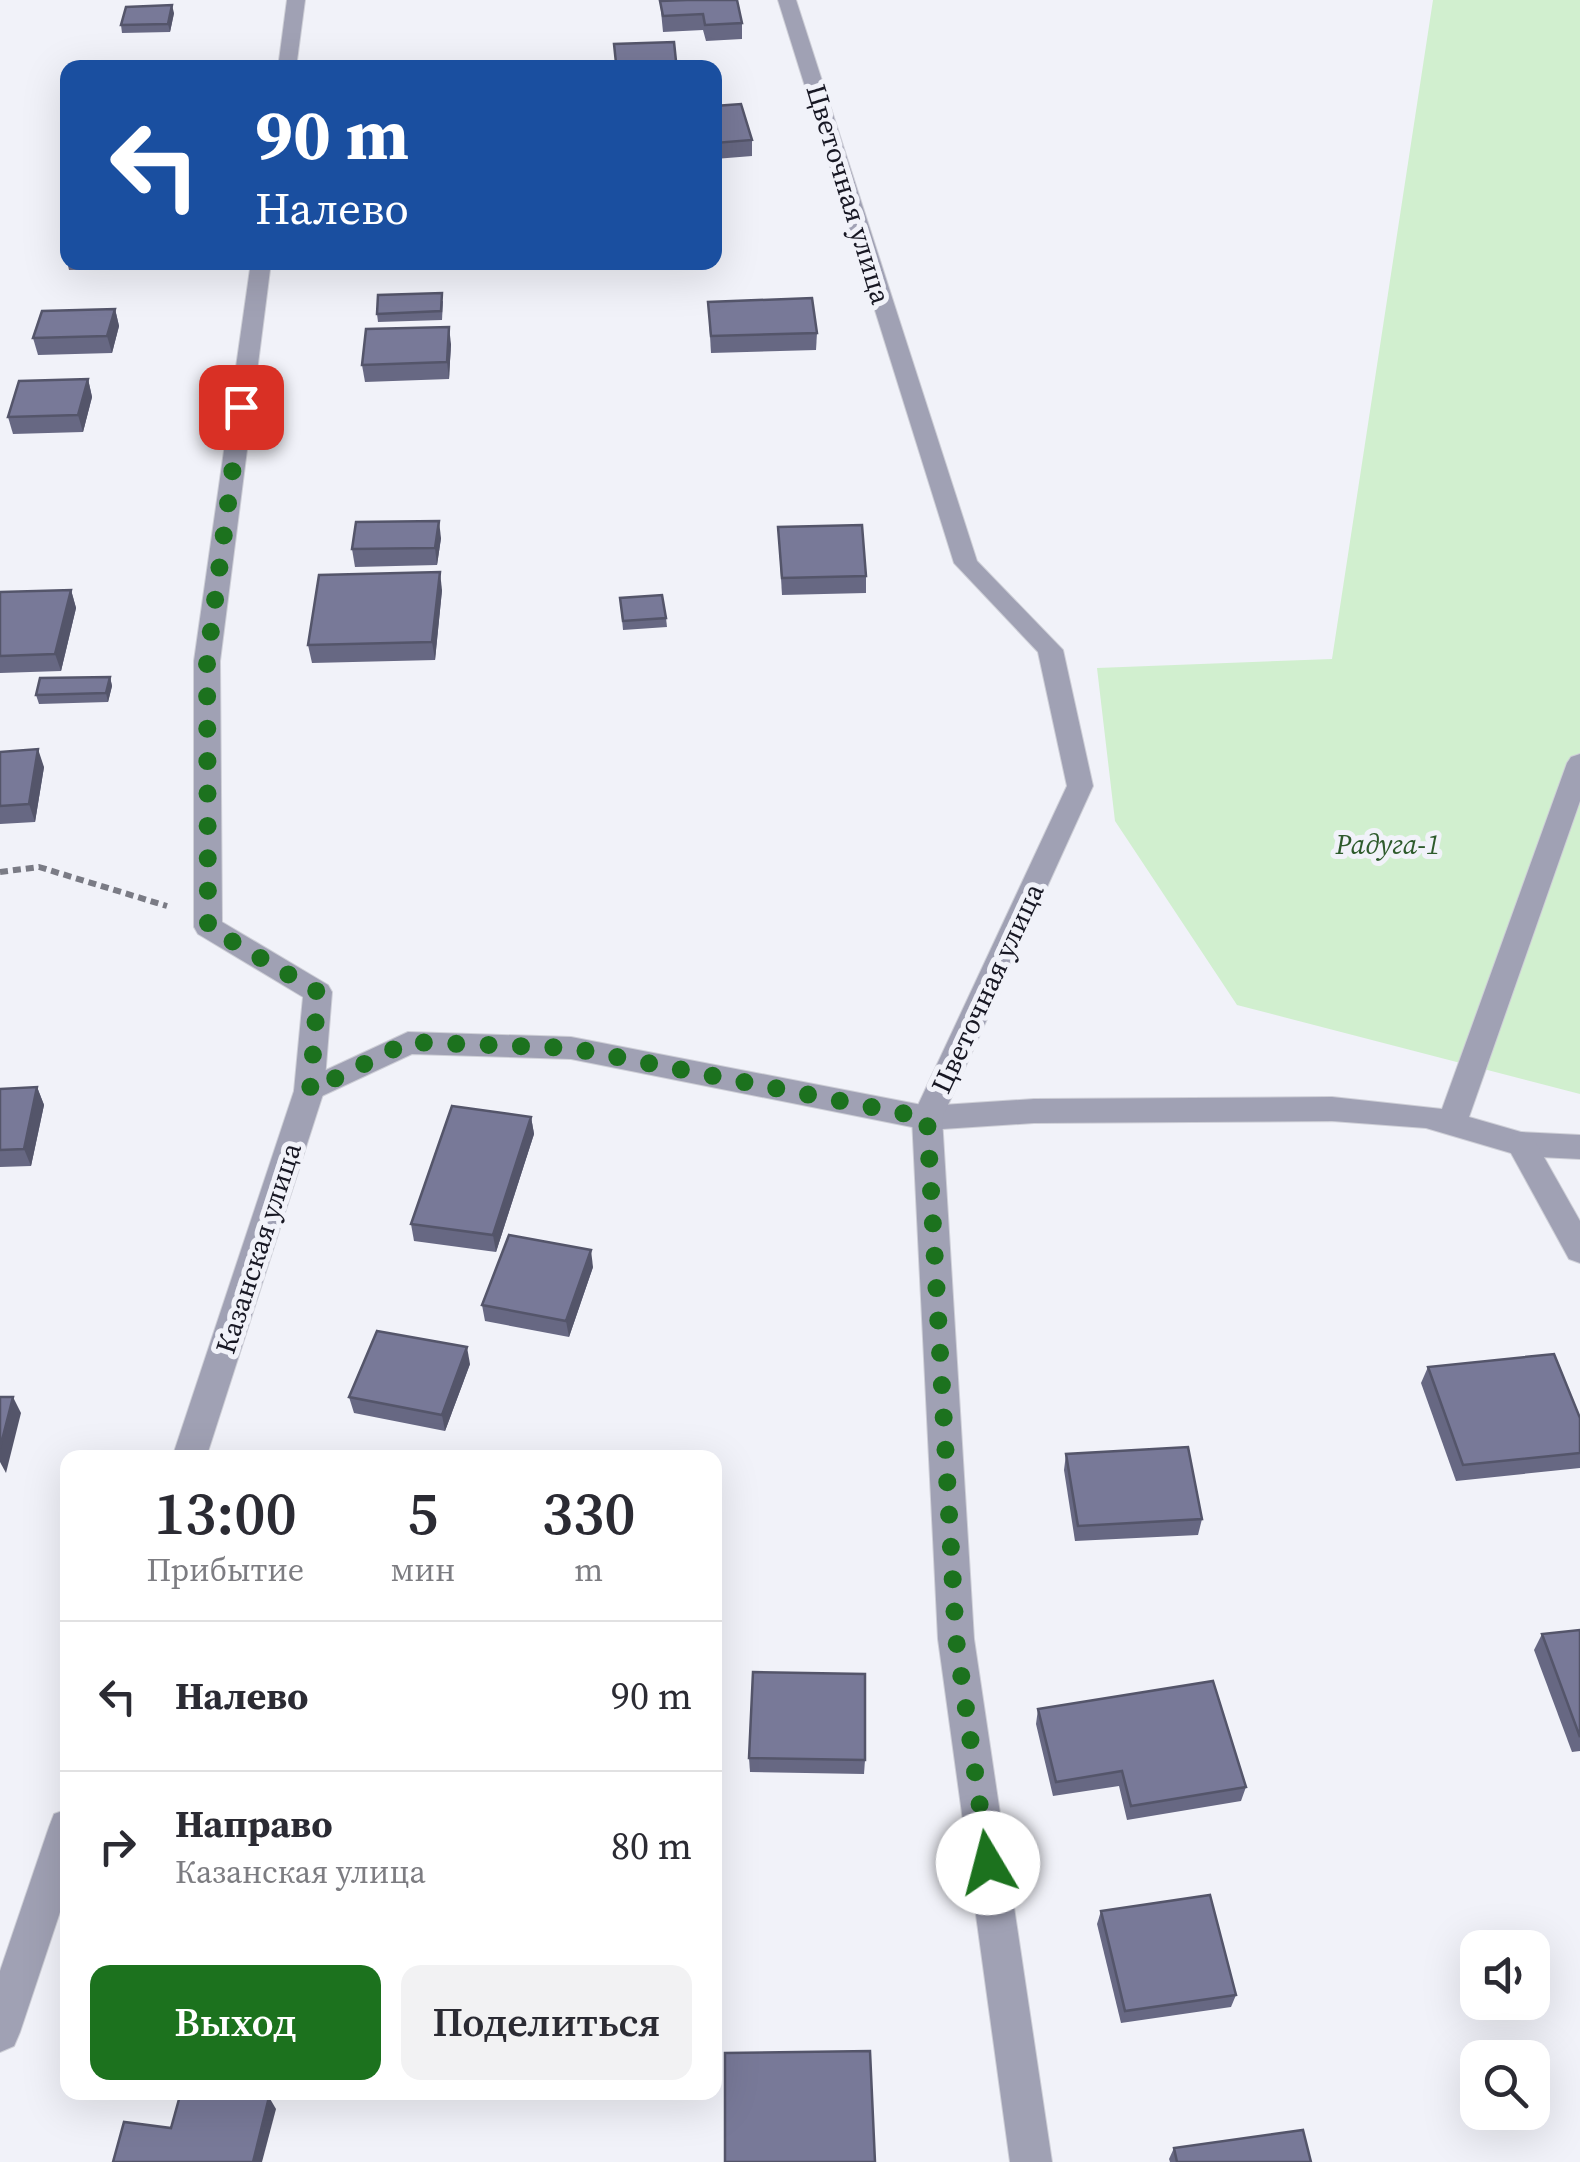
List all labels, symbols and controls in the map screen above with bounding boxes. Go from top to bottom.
street label: Цветочная улица [798,79,901,309]
text: 90 m [255,86,409,182]
icon: left [90,100,220,230]
text: Налево [255,177,409,239]
pin [199,365,284,450]
icon: arrive [214,380,269,435]
park label: Радуга-1 [1335,825,1440,863]
street label: Цветочная улица [922,876,1053,1099]
street label: Казанская улица [206,1137,310,1358]
text: 13:00 [154,1472,297,1554]
text: 5 [407,1472,439,1554]
text: 330 [542,1472,635,1554]
text: Прибытие [147,1548,304,1592]
text: мин [391,1548,455,1592]
text: m [574,1548,603,1592]
icon: left [90,1669,145,1724]
text: Налево [175,1670,309,1722]
text: 90 m [611,1670,692,1722]
text: Направо [175,1798,333,1850]
position arrow [936,1811,1040,1915]
icon: right [90,1819,145,1874]
text: 80 m [611,1820,692,1872]
text: Казанская улица [175,1850,426,1894]
map controls [1460,1930,1550,2130]
button: sound [1460,1930,1550,2020]
button: Выход [90,1965,381,2080]
button: Поделиться [401,1965,692,2080]
button: search [1460,2040,1550,2130]

